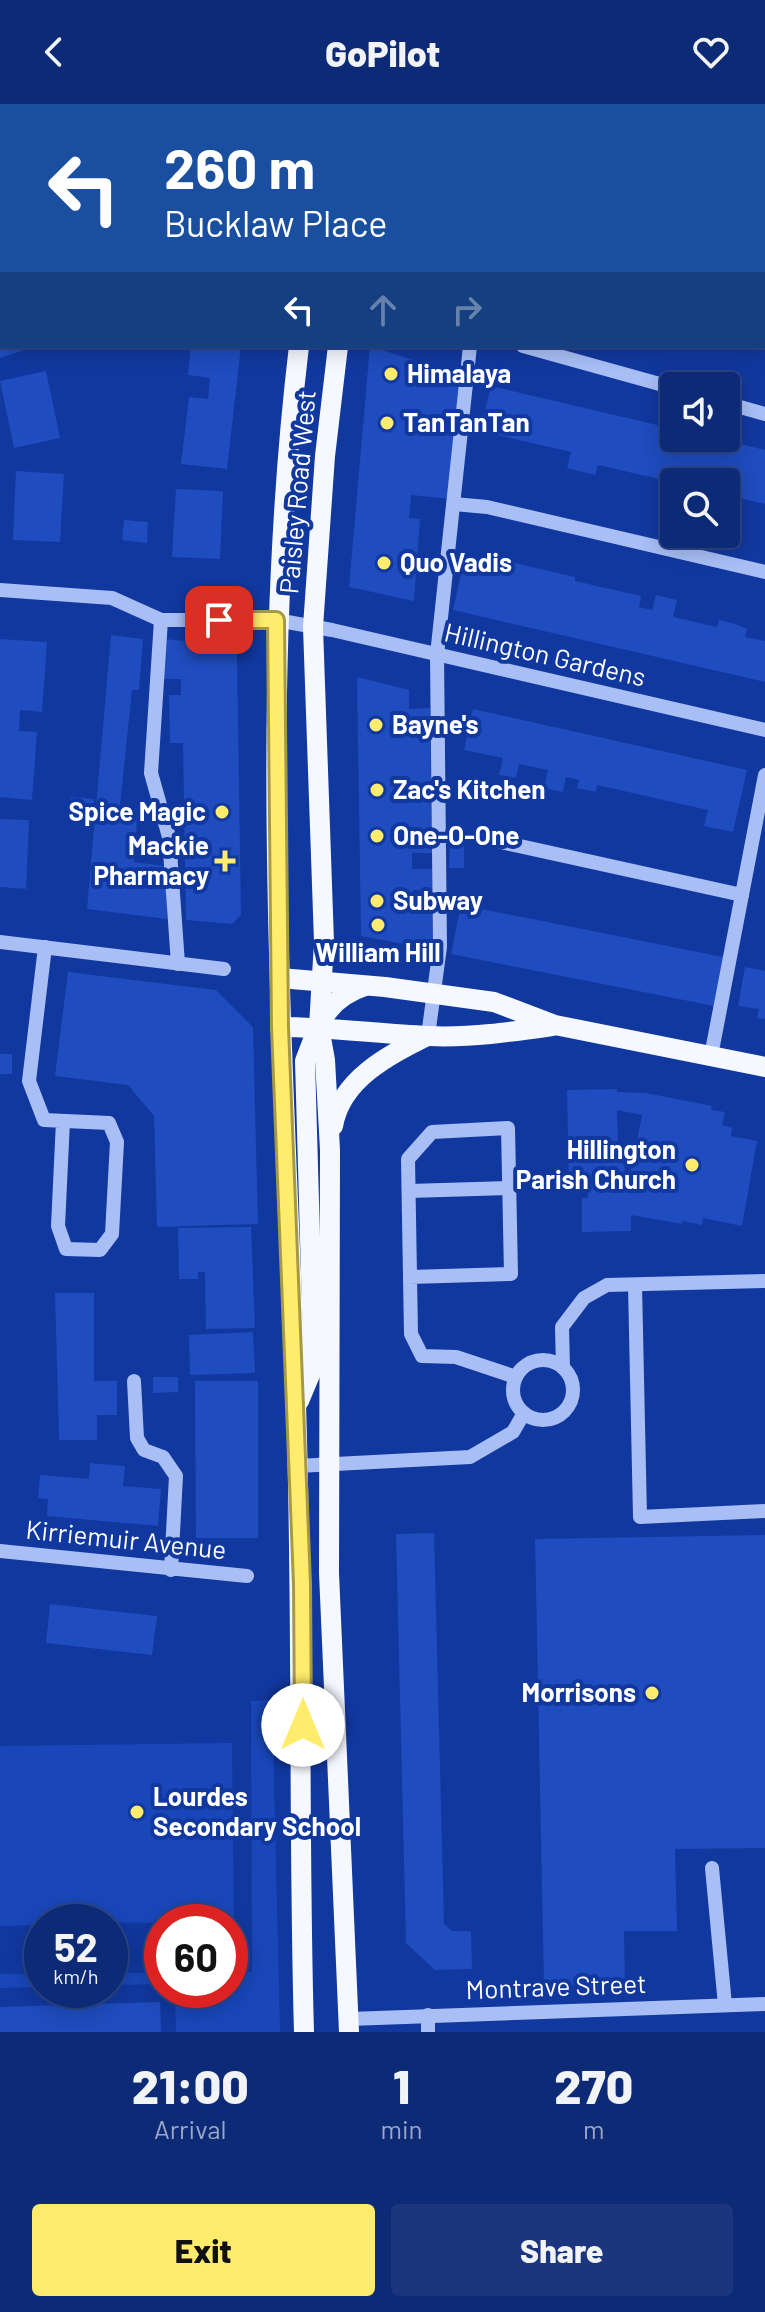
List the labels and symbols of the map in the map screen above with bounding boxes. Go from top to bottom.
place label: Himalaya [407,357,511,388]
marker: Himalaya [382,365,400,383]
street label: Paisley Road West [272,389,321,595]
place label: TanTanTan [403,406,530,437]
marker: TanTanTan [378,414,396,432]
place label: Quo Vadis [400,546,512,577]
marker: Quo Vadis [375,554,393,572]
pin [185,586,253,654]
street label: Hillington Gardens [442,615,649,692]
place label: Bayne's [392,708,479,739]
marker: Bayne's [367,716,385,734]
place label: Zac's Kitchen [393,773,546,804]
marker: Zac's Kitchen [368,781,386,799]
place label: Spice Magic [69,795,206,826]
marker: Spice Magic [213,803,231,821]
place label: One-O-One [393,819,519,850]
marker: One-O-One [368,827,386,845]
place label: Mackie Pharmacy [93,829,209,890]
marker: Mackie Pharmacy [216,852,234,870]
place label: Subway [393,884,483,915]
marker: Subway [368,892,386,910]
marker: William Hill [369,916,387,934]
place label: William Hill [315,936,441,967]
place label: Hillington Parish Church [516,1133,676,1194]
marker: Hillington Parish Church [683,1156,701,1174]
street label: Kirriemuir Avenue [24,1513,228,1564]
place label: Morrisons [522,1676,636,1707]
position arrow [261,1683,345,1767]
marker: Morrisons [643,1684,661,1702]
place label: Lourdes Secondary School [153,1780,361,1841]
marker: Lourdes Secondary School [128,1803,146,1821]
speed limit sign: 60 [144,1904,248,2008]
street label: Montrave Street [465,1967,647,2004]

